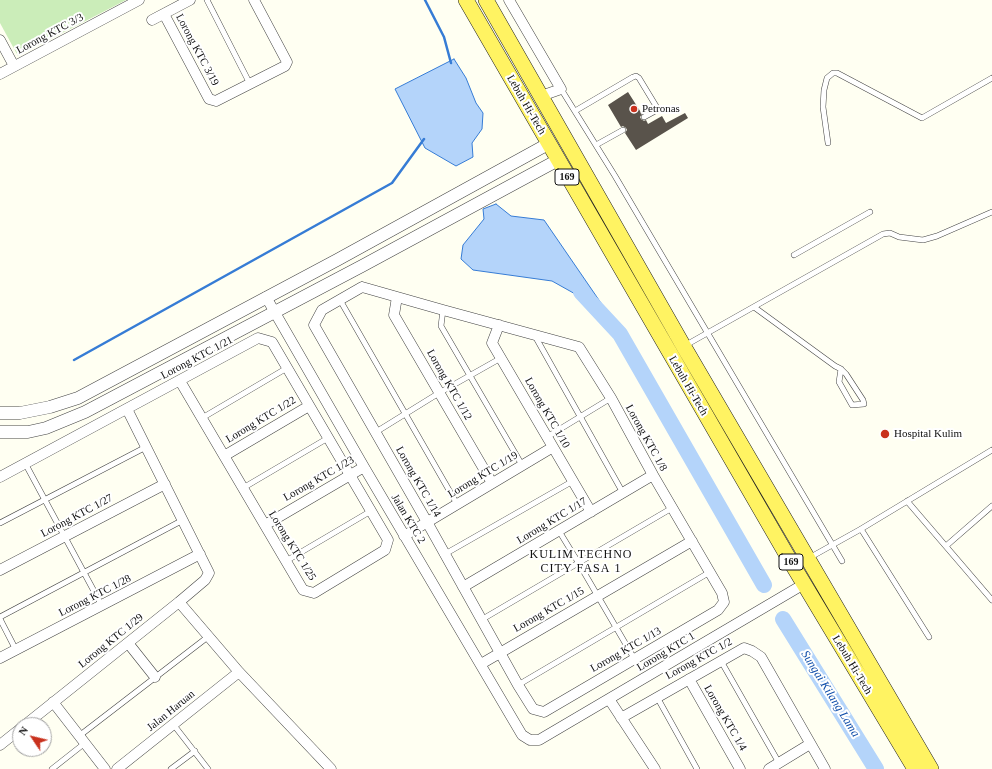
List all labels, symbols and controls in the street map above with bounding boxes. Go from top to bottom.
street label: Lorong KTC 3/3 [14,11,86,57]
street label: Lorong KTC 3/19 [173,12,221,88]
street label: Lebuh Hi-Tech [504,73,548,137]
place label: Petronas [642,102,680,116]
marker: Petronas [629,104,639,114]
road number: 169 [555,169,579,185]
street label: Lorong KTC 1/21 [159,334,235,382]
street label: Lorong KTC 1/12 [423,347,475,423]
street label: Lebuh Hi-Tech [666,354,710,418]
street label: Lorong KTC 1/10 [521,375,573,451]
street label: Lorong KTC 1/22 [224,394,298,446]
street label: Lorong KTC 1/8 [622,402,670,474]
place label: Hospital Kulim [894,427,962,441]
marker: Hospital Kulim [879,428,891,440]
street label: Lorong KTC 1/14 [392,444,444,520]
street label: Lorong KTC 1/19 [446,449,520,501]
street label: Lorong KTC 1/23 [281,453,357,505]
street label: Lorong KTC 1/27 [39,492,115,540]
street label: Jalan KTC 2 [388,492,428,546]
street label: Lorong KTC 1/17 [515,495,589,547]
street label: Lorong KTC 1/25 [265,509,319,583]
district label: KULIM TECHNO CITY FASA 1 [530,548,632,576]
road number: 169 [779,554,803,570]
street label: Lorong KTC 1/28 [57,572,133,620]
street label: Lorong KTC 1/15 [511,584,587,636]
street label: Lorong KTC 1/29 [76,611,146,671]
street label: Lorong KTC 1/13 [588,624,664,676]
street label: Lorong KTC 1 [635,630,697,674]
street label: Lebuh Hi-Tech [829,633,875,697]
street label: Lorong KTC 1/2 [663,635,735,683]
water label: Sungai Kilang Lama [798,648,862,740]
street label: Lorong KTC 1/4 [701,683,749,753]
street label: Jalan Haruan [144,688,198,734]
north arrow [12,717,52,757]
text: N [16,724,30,737]

